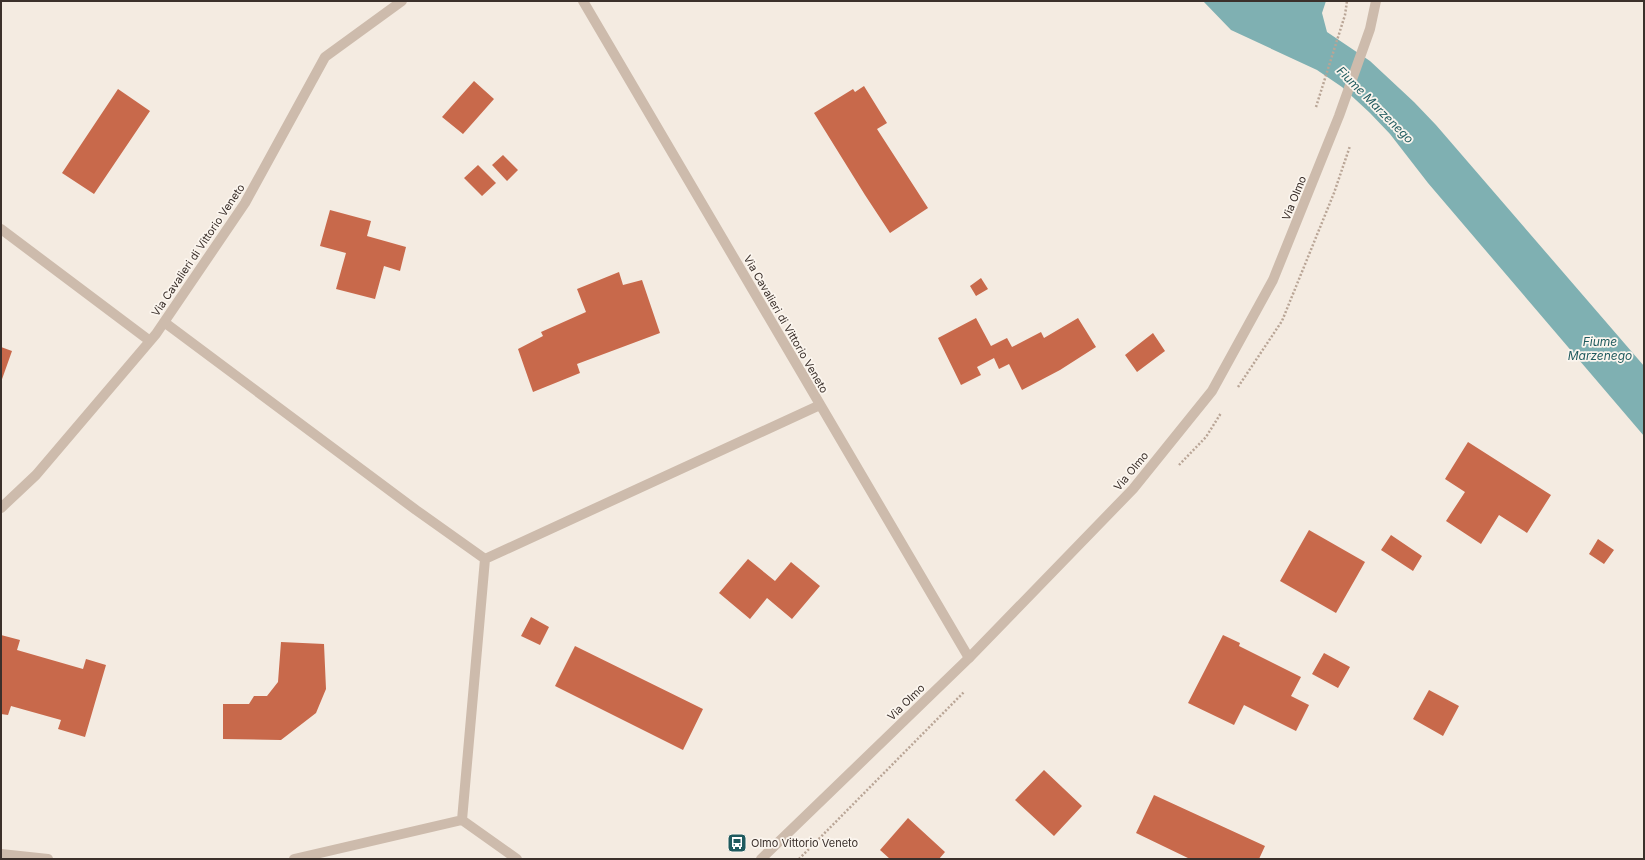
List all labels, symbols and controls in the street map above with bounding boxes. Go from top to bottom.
water label: Fiume Marzenego [1334,63,1417,146]
street label: Via Olmo [1279,173,1309,222]
street label: Via Cavalieri di Vittorio Veneto [148,181,248,319]
street label: Via Cavalieri di Vittorio Veneto [741,253,832,396]
water label: Fiume Marzenego [1568,334,1632,363]
street label: Via Olmo [1111,448,1152,493]
street label: Via Olmo [884,680,928,723]
bus stop icon: Olmo Vittorio Veneto [726,832,748,854]
place label: Olmo Vittorio Veneto [751,836,859,850]

